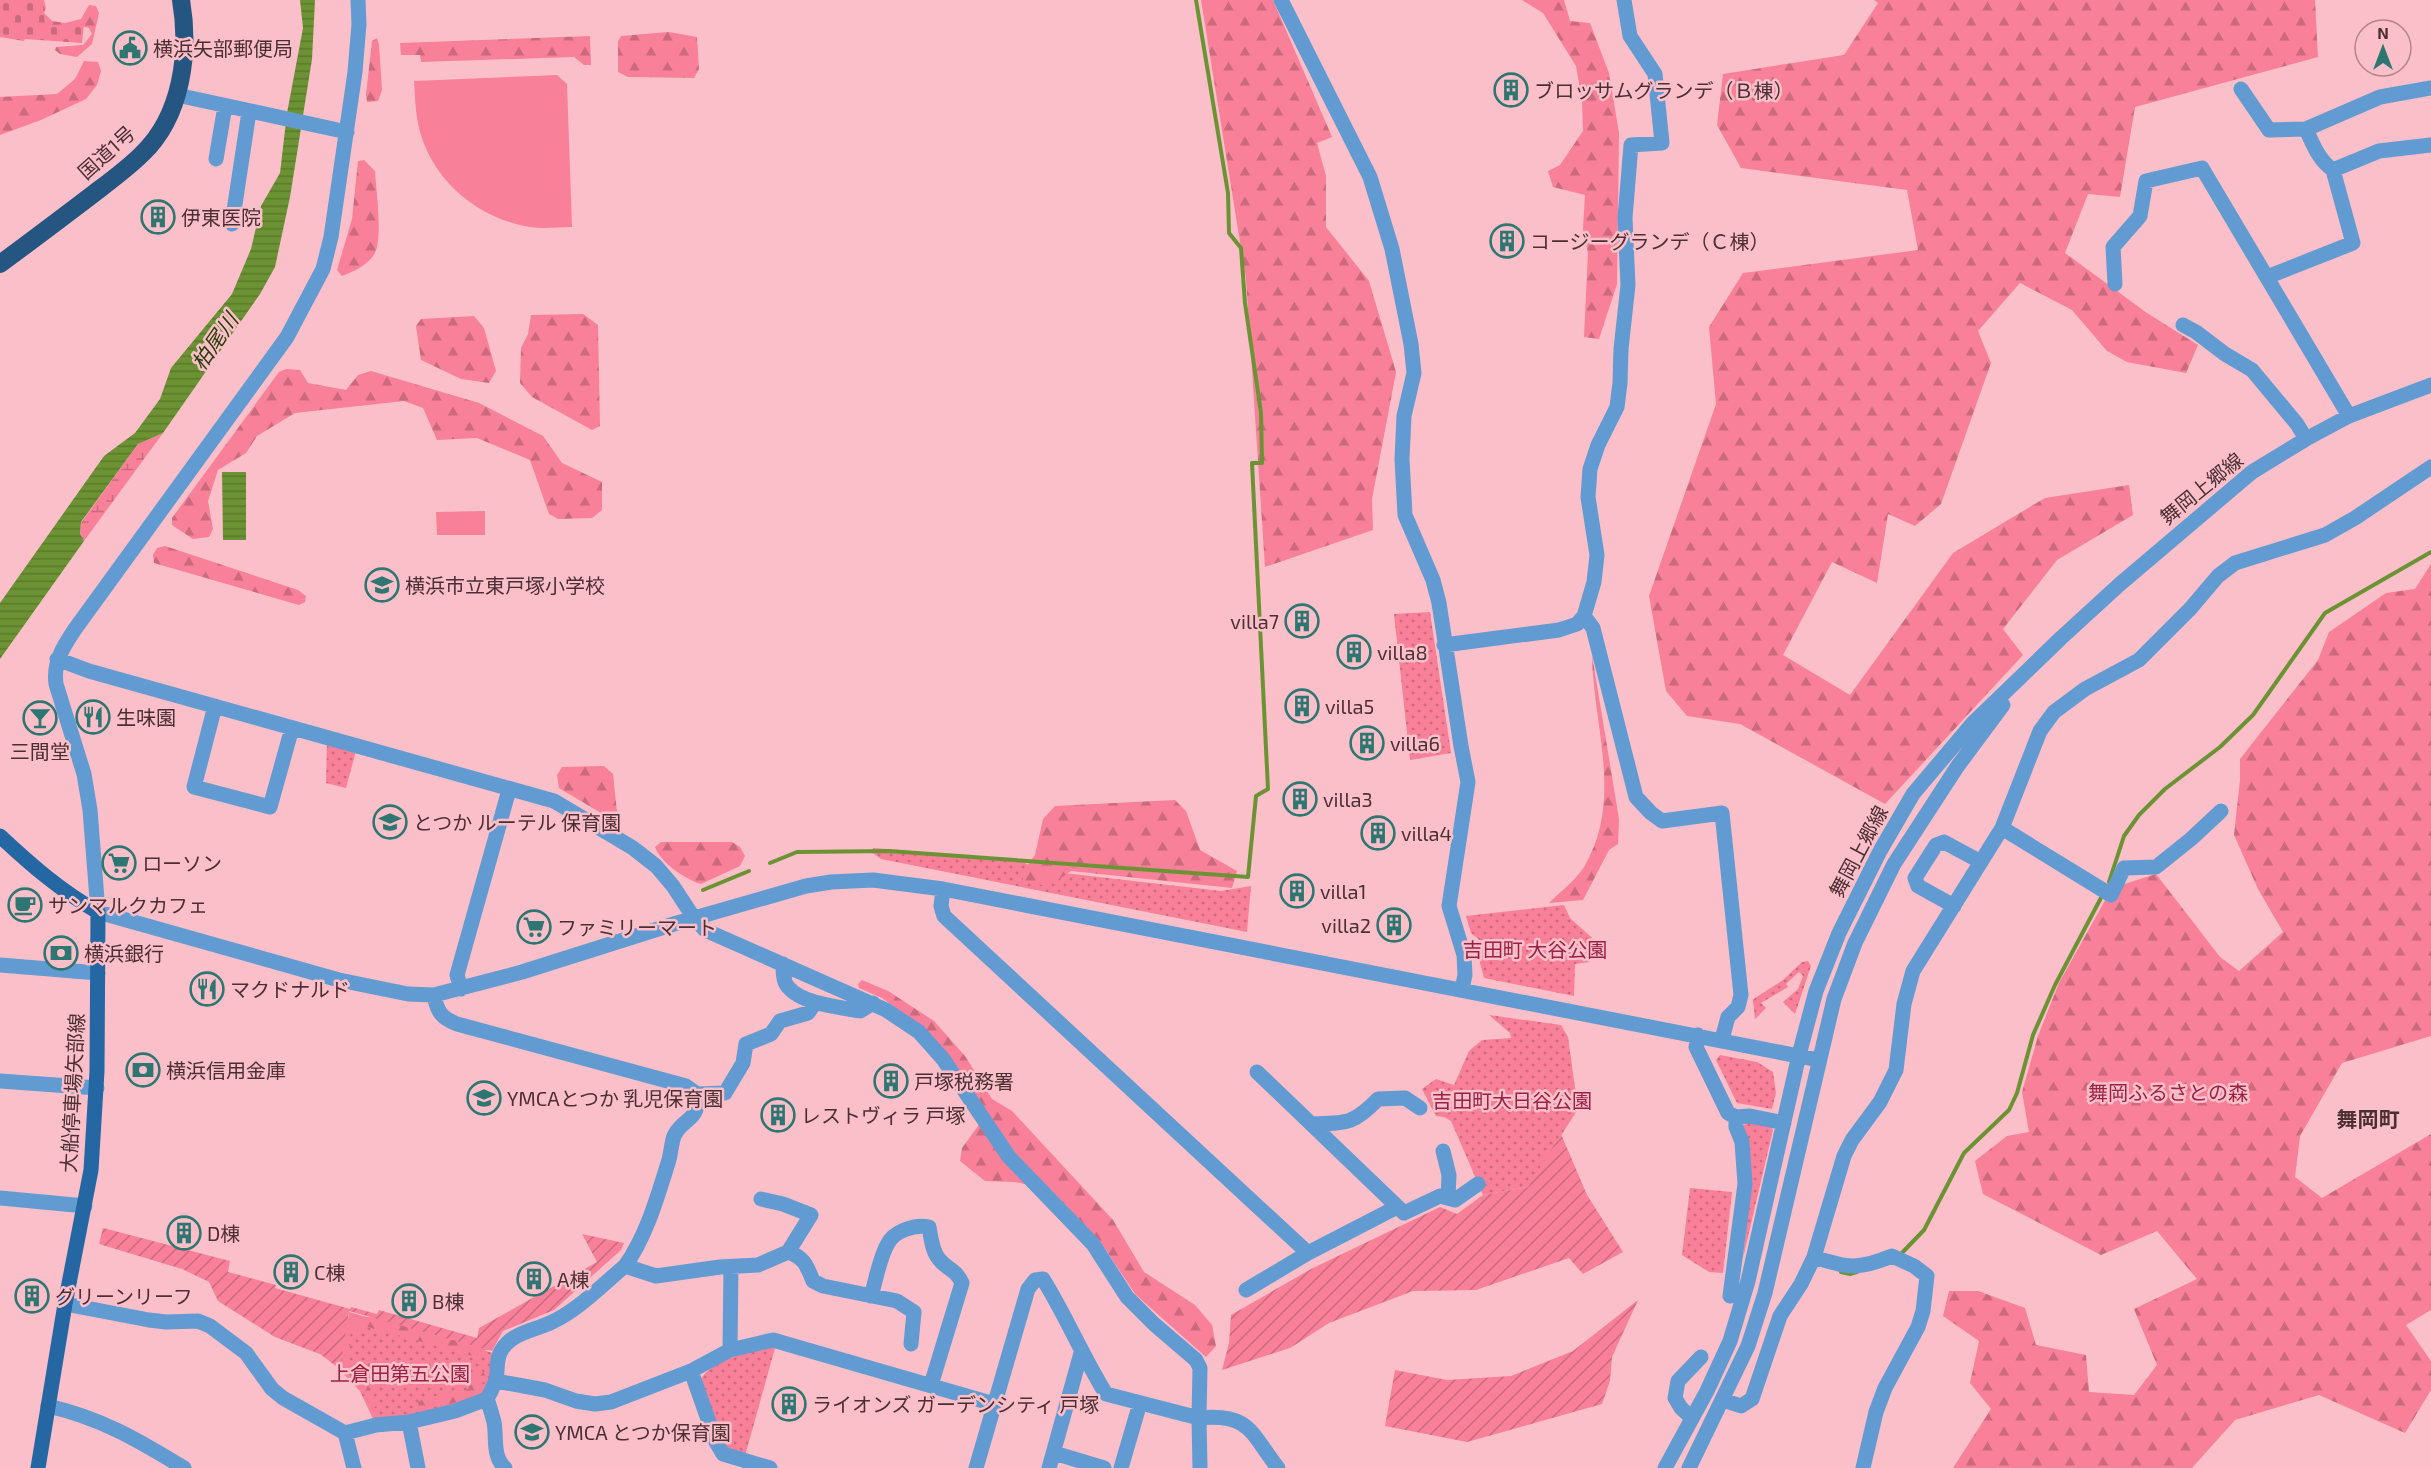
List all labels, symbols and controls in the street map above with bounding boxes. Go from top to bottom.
north arrow [2353,18,2413,78]
text: N [2377,23,2389,42]
public building icon: 横浜矢部郵便局 [112,30,148,66]
place label: 横浜矢部郵便局 [153,36,293,60]
building icon: ブロッサムグランデ（Ｂ棟） [1493,72,1529,108]
place label: ブロッサムグランデ（Ｂ棟） [1534,78,1794,102]
street label: 国道1号 [73,120,139,184]
building icon: 伊東医院 [140,199,176,235]
place label: 伊東医院 [181,205,261,229]
building icon: コージーグランデ（Ｃ棟） [1489,223,1525,259]
place label: コージーグランデ（Ｃ棟） [1530,229,1770,253]
water label: 柏尾川 [186,306,243,374]
street label: 舞岡上郷線 [2155,447,2247,529]
school or university icon: 横浜市立東戸塚小学校 [364,567,400,603]
place label: 横浜市立東戸塚小学校 [405,573,605,597]
building icon: villa7 [1284,603,1320,639]
place label: villa7 [1230,609,1279,633]
building icon: villa8 [1336,634,1372,670]
place label: villa8 [1377,640,1428,664]
building icon: villa5 [1284,688,1320,724]
place label: villa5 [1325,694,1374,718]
restaurant icon: 生味園 [75,699,111,735]
bar icon: 三間堂 [22,700,58,736]
place label: 生味園 [116,705,176,729]
building icon: villa6 [1349,725,1385,761]
place label: villa6 [1390,731,1440,755]
place label: 三間堂 [10,739,70,763]
building icon: villa3 [1282,781,1318,817]
place label: villa3 [1323,787,1373,811]
street label: 舞岡上郷線 [1824,801,1892,901]
school or university icon: とつか ルーテル 保育園 [372,804,408,840]
place label: とつか ルーテル 保育園 [413,810,621,834]
building icon: villa4 [1360,815,1396,851]
place label: villa4 [1401,821,1452,845]
supermarket icon: ローソン [101,845,137,881]
place label: ローソン [142,851,222,875]
building icon: villa1 [1279,873,1315,909]
place label: villa1 [1320,879,1366,903]
cafe icon: サンマルクカフェ [7,887,43,923]
place label: サンマルクカフェ [48,893,208,917]
building icon: villa2 [1376,907,1412,943]
supermarket icon: ファミリーマート [516,909,552,945]
place label: villa2 [1321,913,1371,937]
place label: ファミリーマート [557,915,717,939]
bank icon: 横浜銀行 [43,935,79,971]
park label: 吉田町 大谷公園 [1463,937,1607,961]
place label: 横浜銀行 [84,941,164,965]
restaurant icon: マクドナルド [189,971,225,1007]
place label: マクドナルド [230,977,350,1001]
street label: 大船停車場矢部線 [56,1012,88,1174]
bank icon: 横浜信用金庫 [125,1052,161,1088]
place label: 横浜信用金庫 [166,1058,286,1082]
building icon: 戸塚税務署 [873,1063,909,1099]
place label: 戸塚税務署 [914,1069,1014,1093]
school or university icon: YMCAとつか 乳児保育園 [466,1080,502,1116]
park label: 舞岡ふるさとの森 [2088,1080,2248,1104]
place label: YMCAとつか 乳児保育園 [507,1086,723,1110]
park label: 吉田町大日谷公園 [1432,1088,1592,1112]
building icon: レストヴィラ 戸塚 [760,1097,796,1133]
place label: レストヴィラ 戸塚 [801,1103,965,1127]
district label: 舞岡町 [2337,1106,2400,1131]
building icon: D棟 [166,1215,202,1251]
place label: D棟 [207,1221,240,1245]
building icon: C棟 [273,1254,309,1290]
place label: C棟 [314,1260,345,1284]
building icon: A棟 [516,1261,552,1297]
place label: A棟 [557,1267,589,1291]
building icon: グリーンリーフ [14,1278,50,1314]
building icon: B棟 [391,1283,427,1319]
place label: グリーンリーフ [55,1284,193,1308]
place label: B棟 [432,1289,464,1313]
park label: 上倉田第五公園 [330,1361,470,1385]
building icon: ライオンズ ガーデンシティ 戸塚 [771,1386,807,1422]
place label: ライオンズ ガーデンシティ 戸塚 [812,1392,1099,1416]
school or university icon: YMCA とつか保育園 [514,1414,550,1450]
place label: YMCA とつか保育園 [555,1420,731,1444]

